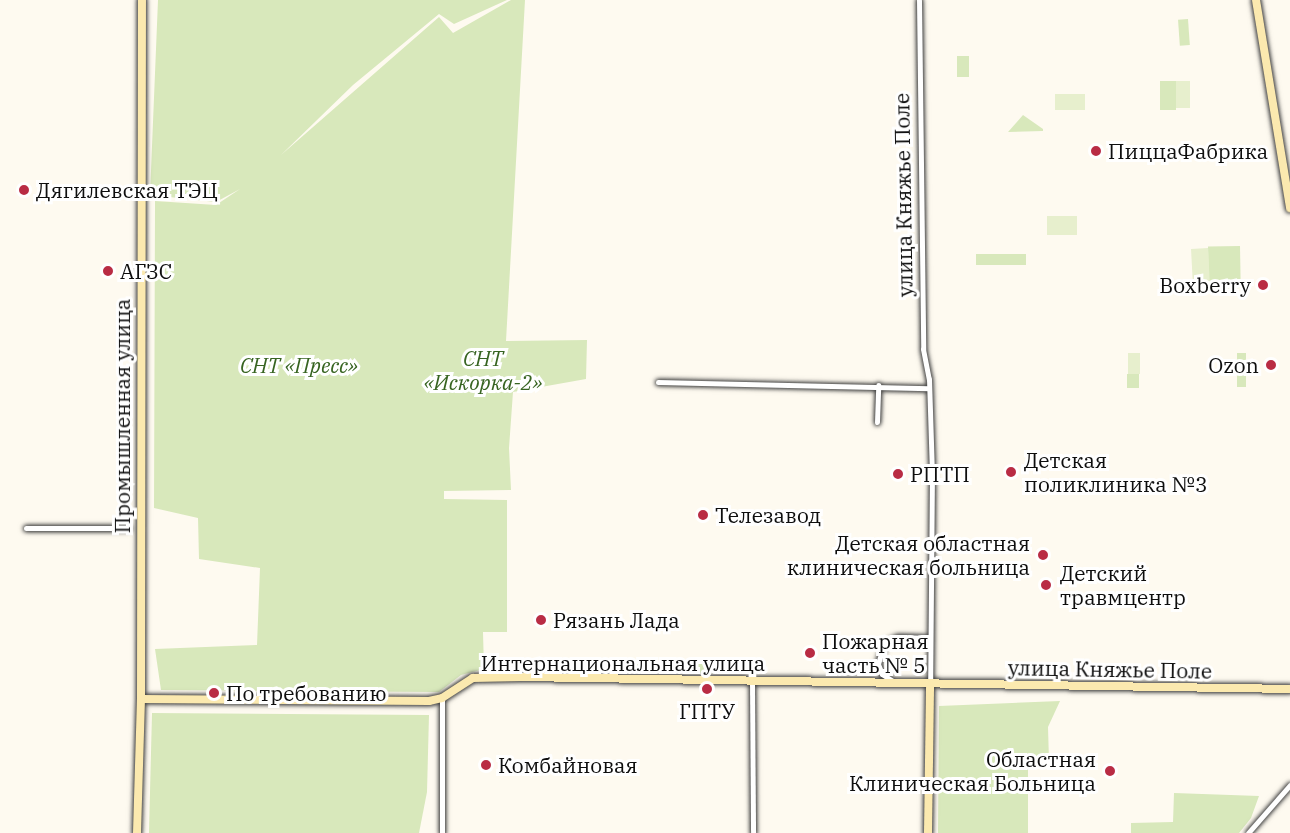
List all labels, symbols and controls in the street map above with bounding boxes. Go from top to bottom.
street label: улица Княжье Поле [889,93,917,297]
place label: ПиццаФабрика [1108,138,1268,164]
marker: ПиццаФабрика [1089,144,1103,158]
place label: Дягилевская ТЭЦ [36,177,218,203]
marker: Дягилевская ТЭЦ [17,183,31,197]
place label: АГЗС [120,258,172,284]
marker: АГЗС [101,264,115,278]
place label: Boxberry [1159,272,1251,298]
marker: Boxberry [1256,278,1270,292]
street label: Промышленная улица [109,299,135,533]
park label: СНТ «Искорка-2» [424,345,542,395]
park label: СНТ «Пресс» [240,352,358,378]
place label: Ozon [1208,352,1259,378]
marker: Ozon [1264,358,1278,372]
place label: Детская поликлиника №3 [1024,447,1208,497]
place label: РПТП [910,461,970,487]
marker: Детская поликлиника №3 [1002,463,1020,481]
marker: РПТП [891,467,905,481]
place label: Телезавод [715,502,821,528]
marker: Телезавод [696,508,710,522]
place label: Детская областная клиническая больница [787,530,1030,580]
marker: Детская областная клиническая больница [1034,546,1052,564]
place label: Детский травмцентр [1060,560,1186,610]
marker: Детский травмцентр [1037,576,1055,594]
place label: Рязань Лада [553,607,680,633]
marker: Рязань Лада [534,613,548,627]
place label: Пожарная часть № 5 [822,628,929,678]
marker: Пожарная часть № 5 [803,646,817,660]
street label: Интернациональная улица [481,650,765,676]
street label: улица Княжье Поле [1008,655,1212,683]
place label: По требованию [226,680,386,706]
marker: ГПТУ [700,682,714,696]
marker: По требованию [207,686,221,700]
place label: ГПТУ [679,698,735,724]
place label: Областная Клиническая Больница [849,746,1096,796]
place label: Комбайновая [498,752,638,778]
marker: Комбайновая [479,758,493,772]
marker: Областная Клиническая Больница [1101,762,1119,780]

